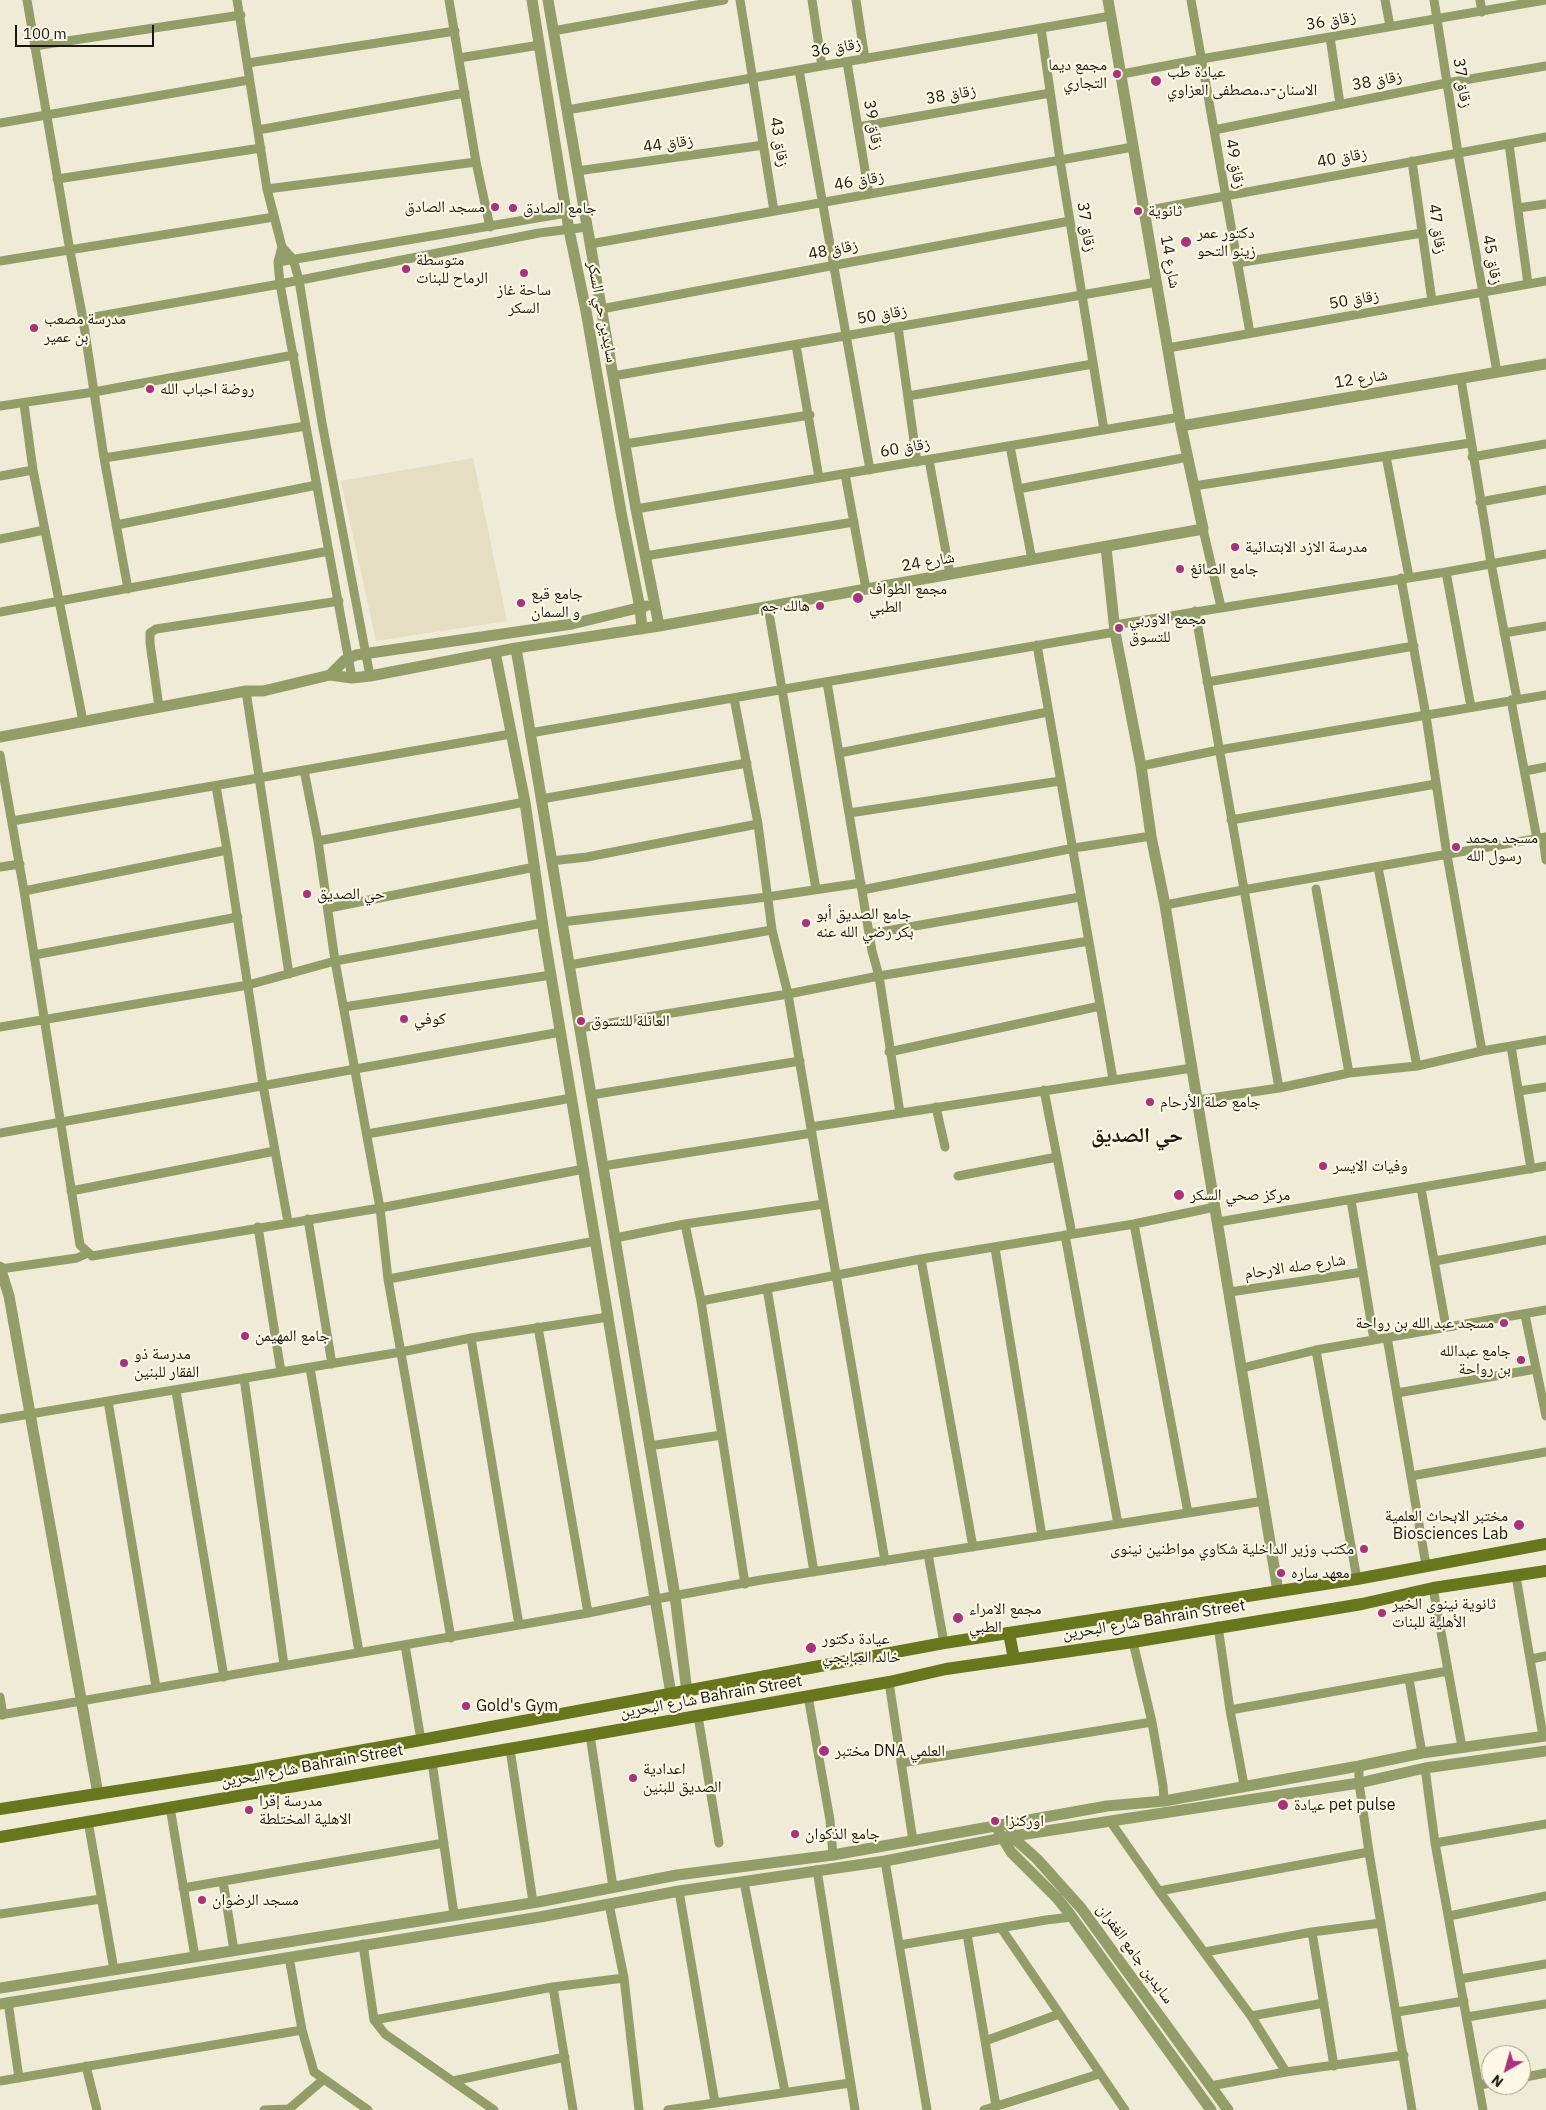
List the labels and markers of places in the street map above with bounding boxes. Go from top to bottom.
place label: مجمع ديما التجاري [1048,55,1107,93]
place label: عيادة طب الاسنان-د.مصطفى العزاوي [1167,62,1317,100]
marker: مجمع ديما التجاري [1111,68,1123,80]
marker: عيادة طب الاسنان-د.مصطفى العزاوي [1149,74,1163,88]
place label: مسجد الصادق [404,197,485,217]
place label: جامع الصادق [523,198,597,218]
marker: مسجد الصادق [489,201,501,213]
place label: ثانوية [1148,201,1182,221]
marker: جامع الصادق [507,202,519,214]
marker: ثانوية [1132,205,1144,217]
place label: دكتور عمر زينو التحو [1197,223,1256,261]
marker: دكتور عمر زينو التحو [1179,235,1193,249]
place label: متوسطة الرماح للبنات [416,250,488,288]
marker: متوسطة الرماح للبنات [400,263,412,275]
marker: ساحة غاز السكر [518,267,530,279]
place label: ساحة غاز السكر [497,280,551,318]
place label: مدرسة مصعب بن عمير [44,309,126,347]
marker: مدرسة مصعب بن عمير [28,322,40,334]
place label: روضة احباب الله [160,379,254,399]
marker: روضة احباب الله [144,383,156,395]
place label: مدرسة الازد الابتدائية [1245,537,1367,557]
marker: مدرسة الازد الابتدائية [1229,541,1241,553]
place label: جامع الصائغ [1190,559,1259,579]
marker: جامع الصائغ [1174,563,1186,575]
place label: مجمع الطواف الطبي [869,579,947,617]
place label: جامع قبع و السمان [531,584,583,622]
marker: مجمع الطواف الطبي [851,591,865,605]
place label: هالك جم [760,596,810,616]
marker: جامع قبع و السمان [515,597,527,609]
marker: هالك جم [814,600,826,612]
place label: مجمع الاوربي للتسوق [1129,609,1206,647]
marker: مجمع الاوربي للتسوق [1113,622,1125,634]
place label: مسجد محمد رسول الله [1466,828,1538,866]
marker: مسجد محمد رسول الله [1450,841,1462,853]
place label: حي الصديق [317,884,385,904]
marker: حي الصديق [301,888,313,900]
place label: جامع الصديق أبو بكر رضي الله عنه [816,904,914,942]
marker: جامع الصديق أبو بكر رضي الله عنه [800,917,812,929]
place label: كوفي [414,1009,446,1029]
place label: العائلة للتسوق [591,1011,670,1031]
marker: كوفي [398,1013,410,1025]
marker: العائلة للتسوق [575,1015,587,1027]
place label: جامع صلة الأرحام [1160,1092,1261,1112]
marker: جامع صلة الأرحام [1144,1096,1156,1108]
place label: وفيات الايسر [1333,1156,1408,1176]
marker: وفيات الايسر [1317,1160,1329,1172]
place label: مركز صحي السكر [1190,1185,1290,1205]
marker: مركز صحي السكر [1172,1188,1186,1202]
place label: مسجد عبد الله بن رواحة [1355,1313,1494,1333]
marker: مسجد عبد الله بن رواحة [1498,1317,1510,1329]
place label: جامع المهيمن [255,1326,330,1346]
marker: جامع المهيمن [239,1330,251,1342]
place label: جامع عبدالله بن رواحة [1439,1341,1511,1379]
place label: مدرسة ذو الفقار للبنين [134,1344,199,1382]
marker: جامع عبدالله بن رواحة [1515,1354,1527,1366]
marker: مدرسة ذو الفقار للبنين [118,1357,130,1369]
place label: مختبر الابحاث العلمية Biosciences Lab [1385,1506,1508,1544]
marker: مختبر الابحاث العلمية Biosciences Lab [1512,1518,1526,1532]
place label: مكتب وزير الداخلية شكاوي مواطنين نينوى [1110,1539,1354,1559]
marker: مكتب وزير الداخلية شكاوي مواطنين نينوى [1358,1543,1370,1555]
place label: معهد ساره [1291,1563,1350,1583]
marker: معهد ساره [1275,1567,1287,1579]
place label: ثانوية نينوى الخير الأهلية للبنات [1392,1594,1496,1632]
place label: مجمع الامراء الطبي [969,1599,1042,1637]
marker: ثانوية نينوى الخير الأهلية للبنات [1376,1607,1388,1619]
marker: مجمع الامراء الطبي [951,1611,965,1625]
place label: عيادة دكتور خالد العبايجي [822,1629,901,1667]
marker: عيادة دكتور خالد العبايجي [804,1641,818,1655]
place label: Gold's Gym [476,1696,558,1716]
marker: Gold's Gym [460,1700,472,1712]
place label: مختبر DNA العلمي [835,1741,945,1761]
marker: مختبر DNA العلمي [817,1744,831,1758]
place label: اعدادية الصديق للبنين [643,1759,722,1797]
marker: اعدادية الصديق للبنين [627,1772,639,1784]
place label: مدرسة إقرا الاهلية المختلطة [259,1791,351,1829]
place label: عيادة pet pulse [1294,1795,1396,1815]
marker: عيادة pet pulse [1276,1798,1290,1812]
marker: مدرسة إقرا الاهلية المختلطة [243,1804,255,1816]
place label: اوركنزا [1005,1811,1044,1831]
marker: اوركنزا [989,1815,1001,1827]
place label: جامع الذكوان [805,1824,880,1844]
marker: جامع الذكوان [789,1828,801,1840]
place label: مسجد الرضوان [212,1890,299,1910]
marker: مسجد الرضوان [196,1894,208,1906]

